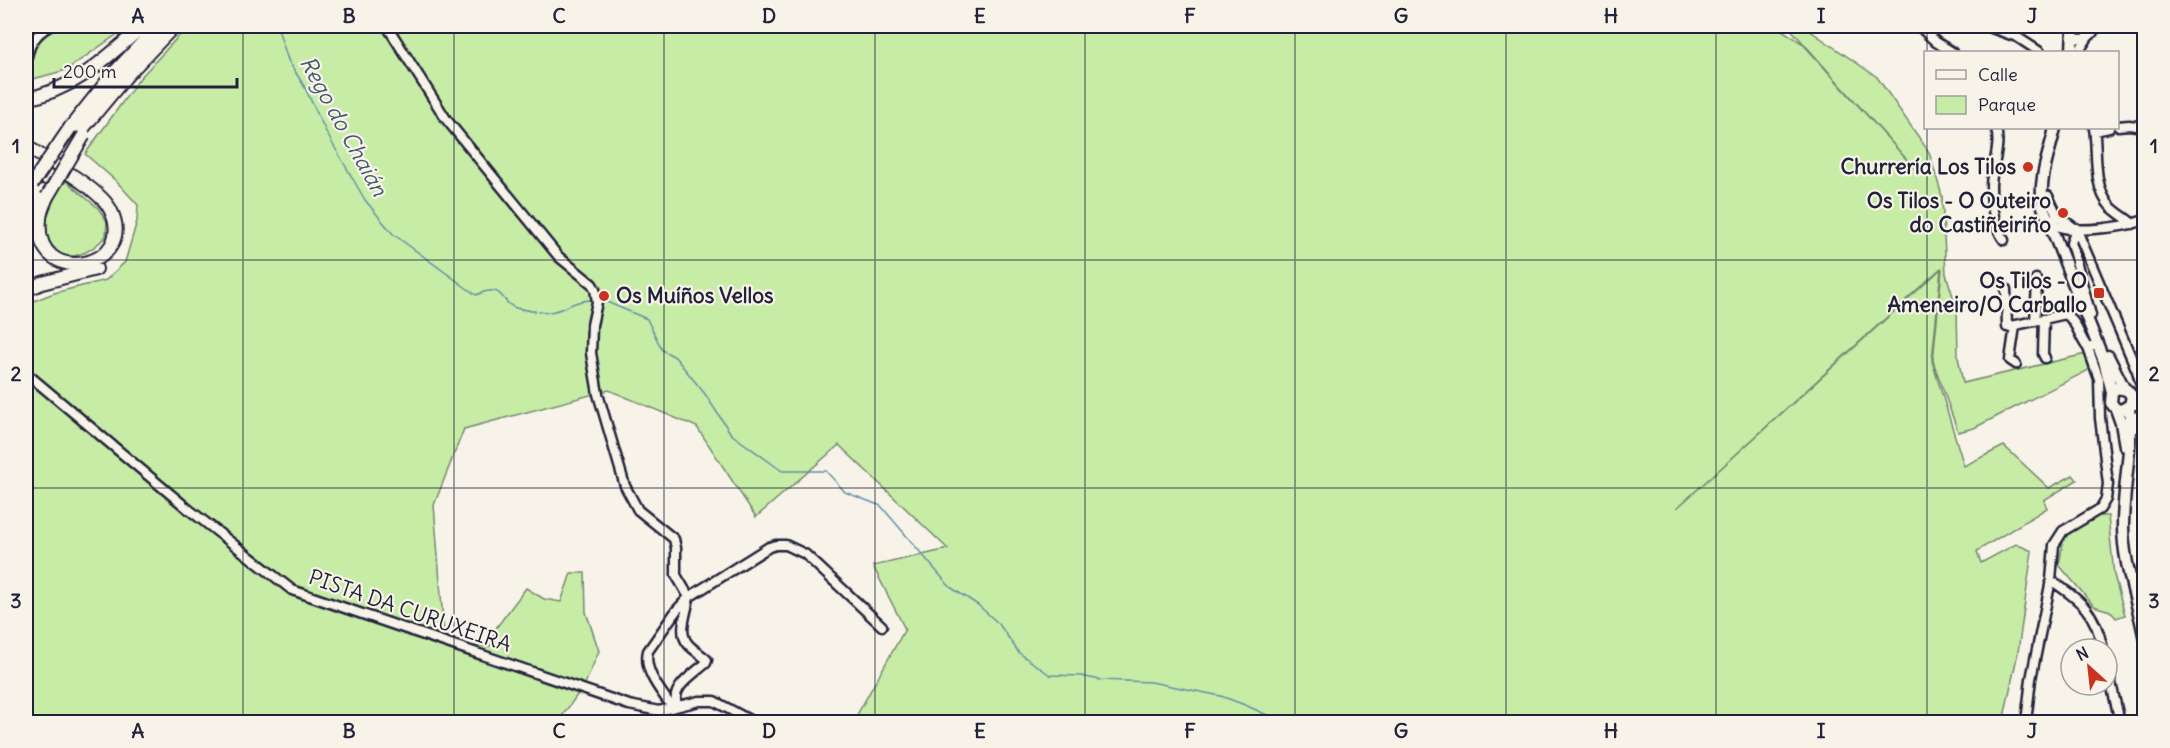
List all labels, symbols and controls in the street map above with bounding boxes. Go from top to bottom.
text: A [132,3,145,28]
text: B [342,3,356,28]
text: C [552,3,566,28]
text: D [762,3,776,28]
text: E [974,3,986,28]
text: F [1184,3,1196,28]
text: G [1394,3,1408,28]
text: H [1604,3,1618,28]
text: I [1817,3,1826,28]
text: J [2027,3,2038,28]
scale bar [54,51,237,89]
water label: Rego do Chaián [294,51,395,202]
legend [1924,51,2119,129]
text: 200 m [63,60,117,83]
text: Calle [1978,63,2018,86]
text: Parque [1978,93,2036,116]
text: 1 [12,133,20,158]
text: 1 [2150,133,2158,158]
place label: Churrería Los Tilos [1841,153,2016,180]
marker: Churrería Los Tilos [2021,160,2035,174]
place label: Os Tilos - O Outeiro do Castiñeiriño [1867,187,2051,238]
marker: Os Tilos - O Outeiro do Castiñeiriño [2056,206,2070,220]
place label: Os Tilos - O Ameneiro/O Carballo [1888,267,2087,318]
place label: Os Muíños Vellos [616,282,774,309]
marker: Os Tilos - O Ameneiro/O Carballo [2092,286,2106,300]
marker: Os Muíños Vellos [597,289,611,303]
text: 2 [11,361,22,386]
text: 2 [2149,361,2160,386]
street label: PISTA DA CURUXEIRA [305,563,515,658]
text: 3 [10,588,22,613]
text: 3 [2148,588,2160,613]
north arrow [2059,637,2119,697]
text: N [2073,642,2092,665]
text: A [132,718,145,743]
text: B [342,718,356,743]
text: C [552,718,566,743]
text: D [762,718,776,743]
text: E [974,718,986,743]
text: F [1184,718,1196,743]
text: G [1394,718,1408,743]
text: H [1604,718,1618,743]
text: I [1817,718,1826,743]
text: J [2027,718,2038,743]

